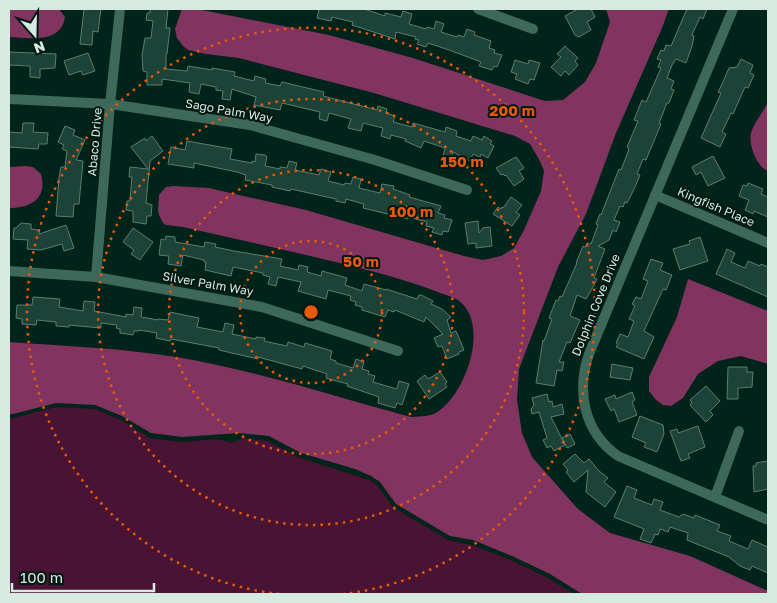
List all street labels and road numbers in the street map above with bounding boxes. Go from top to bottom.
street label: Sago Palm Way [184,95,274,126]
street label: Abaco Drive [84,107,105,177]
street label: Kingfish Place [675,184,757,230]
street label: Dolphin Cove Drive [568,251,623,358]
street label: Silver Palm Way [162,268,255,299]

